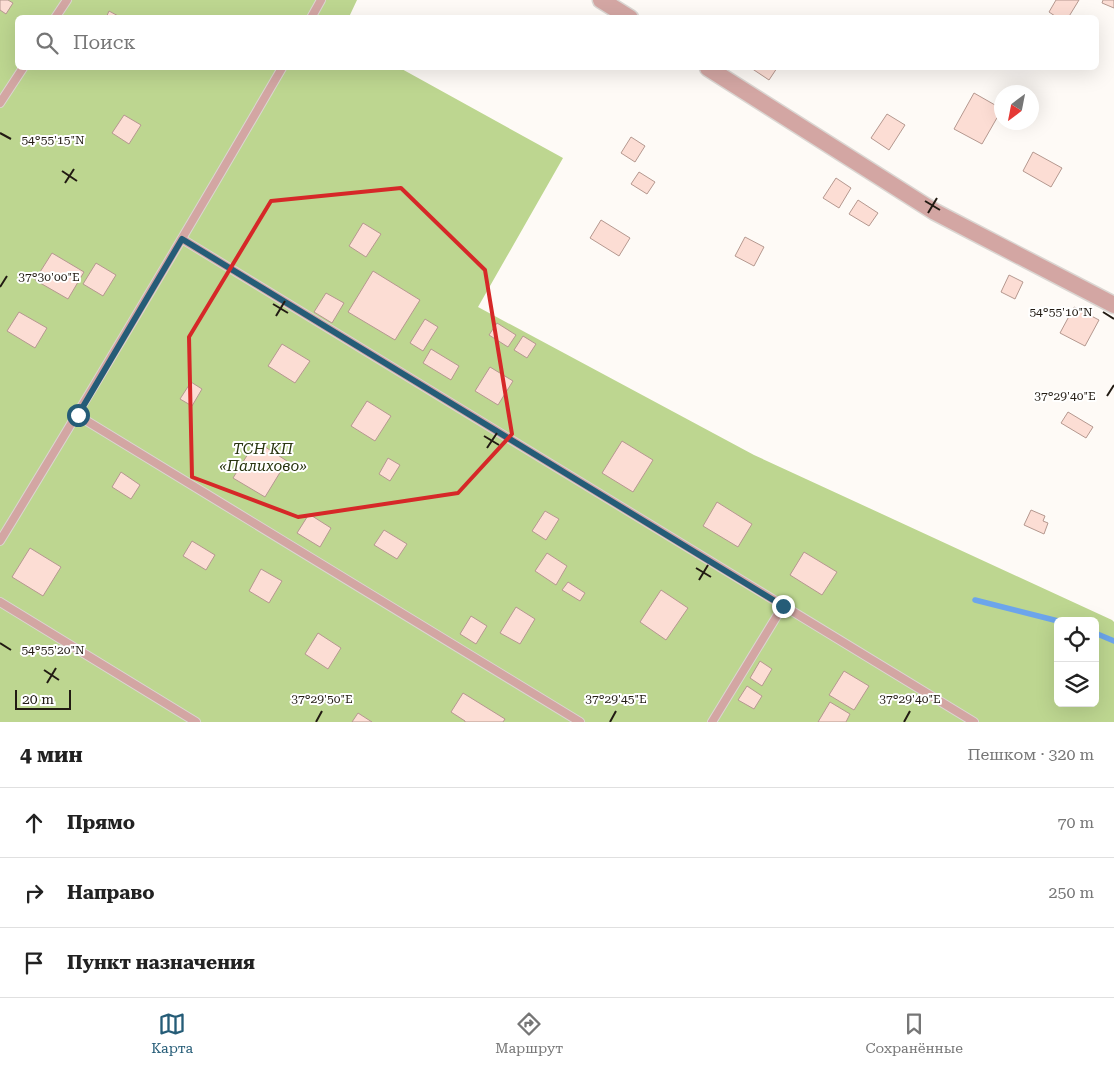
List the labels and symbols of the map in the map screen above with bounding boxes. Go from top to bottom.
north arrow [994,85,1039,130]
text: 54°55'15"N [21,133,85,147]
text: 37°30'00"E [18,270,80,284]
text: 54°55'10"N [1029,305,1093,319]
text: 37°29'40"E [1034,389,1096,403]
route start [67,404,90,427]
park label: ТСН КП «Палихово» [219,440,307,475]
route end [772,595,795,618]
text: 54°55'20"N [21,643,85,657]
scale bar [15,687,71,710]
text: 37°29'50"E [291,692,353,706]
text: 37°29'45"E [585,692,647,706]
text: 37°29'40"E [879,692,941,706]

